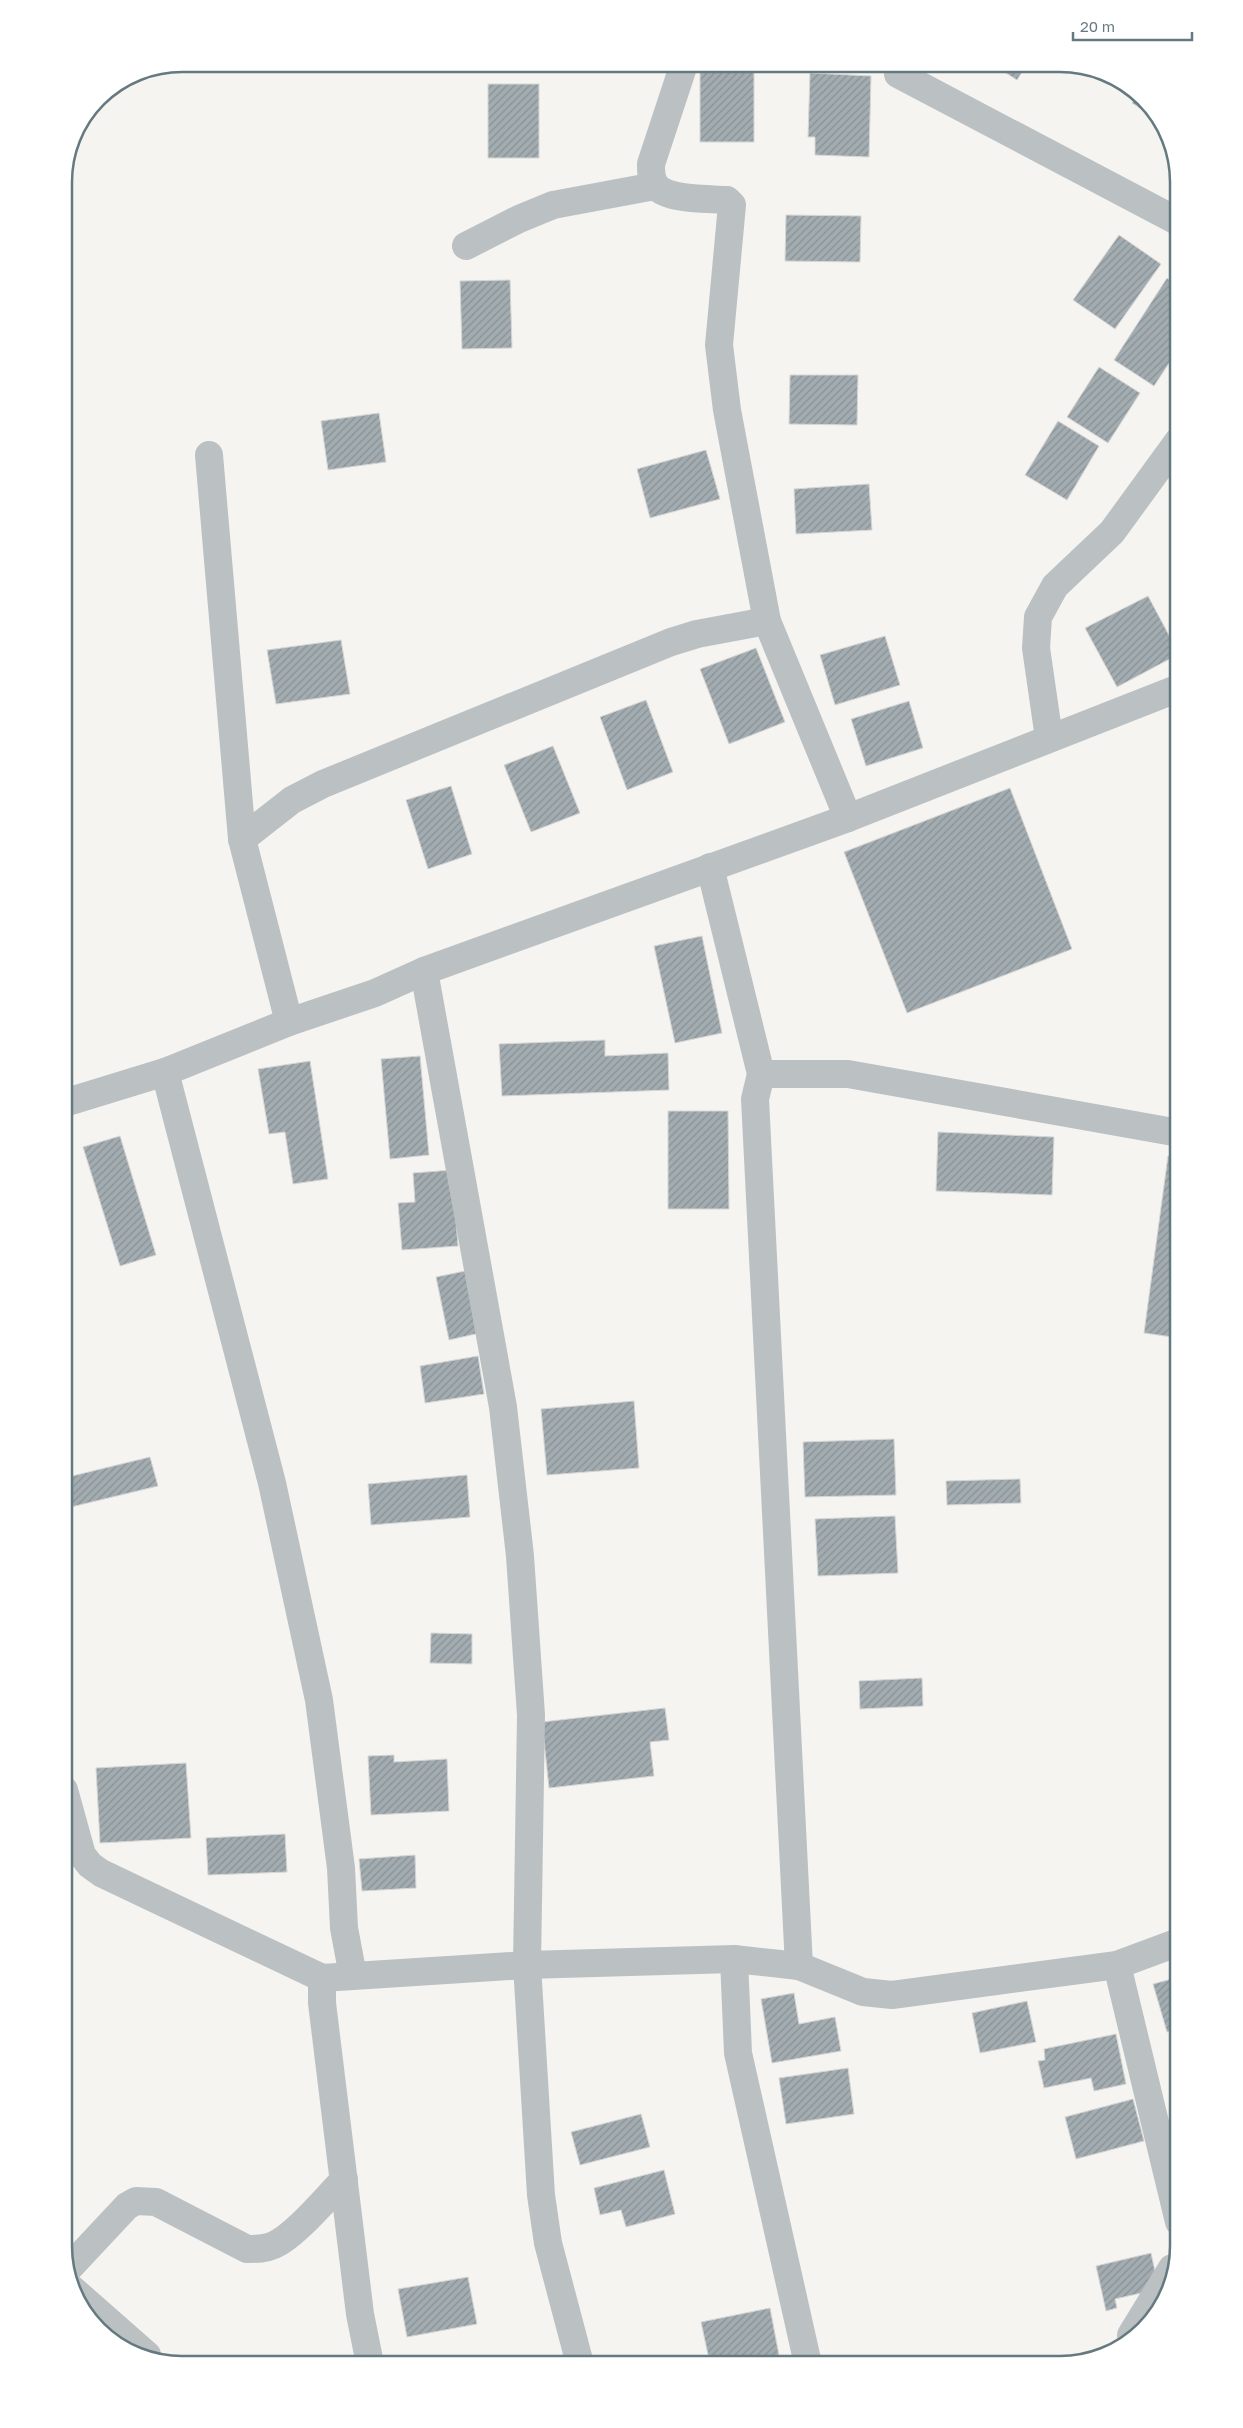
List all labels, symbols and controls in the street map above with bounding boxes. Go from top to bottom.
scale bar [1073,10,1192,42]
text: 20 m [1080,17,1115,35]

